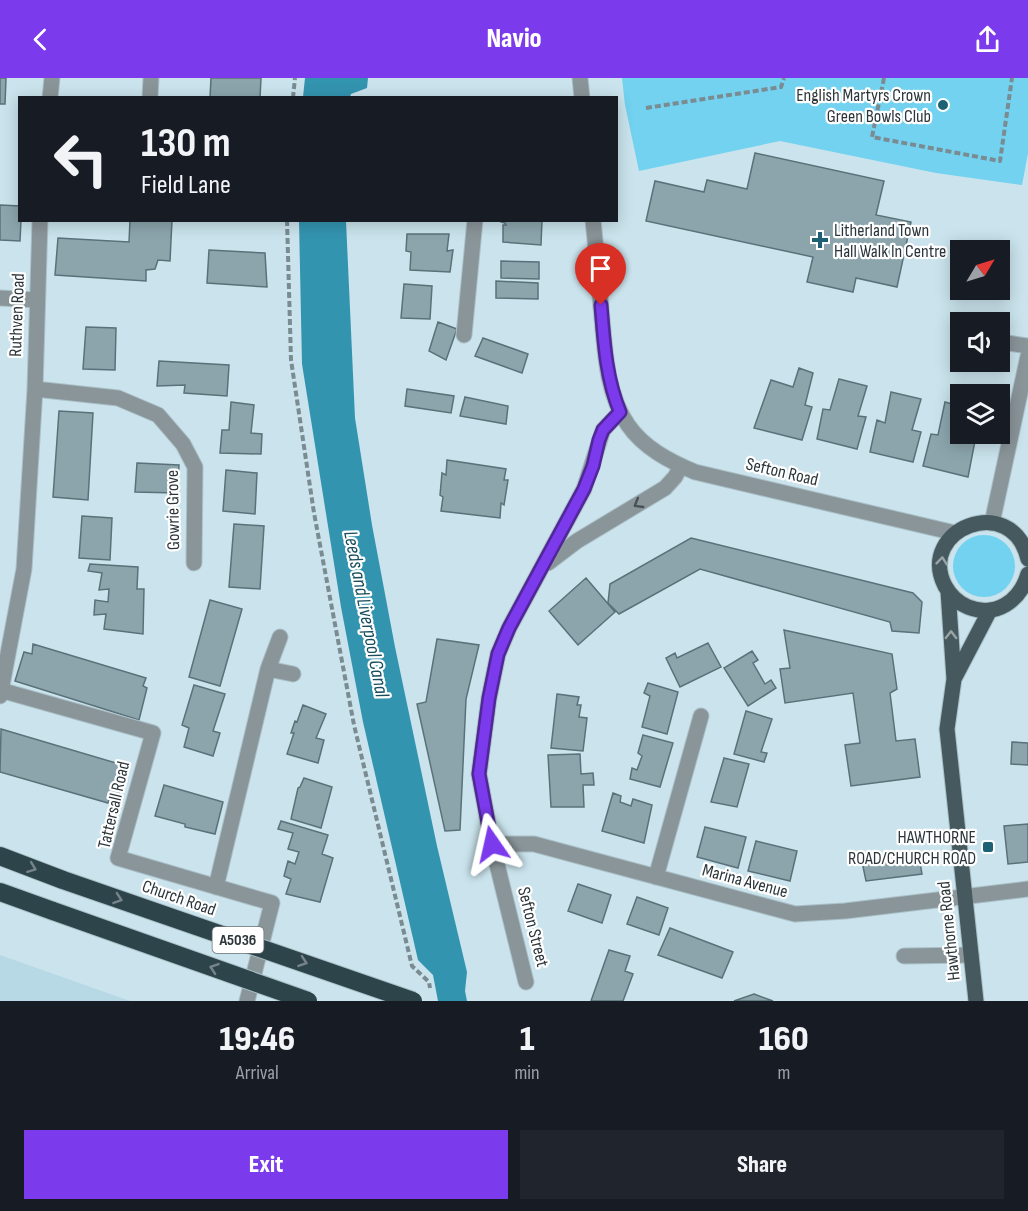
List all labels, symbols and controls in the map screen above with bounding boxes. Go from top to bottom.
icon: back [24,23,57,56]
text: Navio [486,23,542,55]
icon: share [971,23,1004,56]
place label: English Martyrs Crown Green Bowls Club [796,85,931,127]
marker: English Martyrs Crown Green Bowls Club [936,98,950,112]
text: 130 m [141,118,231,169]
icon: left [42,120,120,198]
text: Field Lane [141,169,231,201]
place label: Litherland Town Hall Walk In Centre [834,220,946,262]
marker: Litherland Town Hall Walk In Centre [811,231,829,249]
north arrow [950,240,1010,300]
map controls [950,240,1010,444]
pin [575,243,626,305]
icon: arrive [584,252,617,285]
street label: Ruthven Road [5,273,29,357]
button: sound [950,312,1010,372]
button: layers [950,384,1010,444]
street label: Sefton Road [744,454,820,490]
street label: Gowrie Grove [162,470,184,550]
one-way arrow [634,497,644,508]
water label: Leeds and Liverpool Canal [338,529,394,701]
one-way arrow [935,556,948,566]
one-way arrow [945,631,958,640]
street label: Tattersall Road [94,759,134,851]
position arrow [460,812,524,876]
place label: HAWTHORNE ROAD/CHURCH ROAD [848,827,976,869]
marker: HAWTHORNE ROAD/CHURCH ROAD [981,840,995,854]
street label: Marina Avenue [700,860,790,902]
one-way arrow [25,861,36,873]
street label: Church Road [139,876,219,920]
street label: Hawthorne Road [933,880,965,982]
street label: Sefton Street [513,885,553,970]
one-way arrow [113,892,123,904]
road number: A5036 [212,927,264,953]
one-way arrow [297,955,308,968]
one-way arrow [209,962,220,975]
text: 19:46 [219,1018,295,1061]
text: 1 [520,1018,534,1061]
text: 160 [759,1018,809,1061]
text: Arrival [236,1061,279,1085]
text: min [514,1061,540,1085]
text: m [777,1061,790,1085]
button: Exit [24,1130,508,1199]
button: Share [520,1130,1004,1199]

